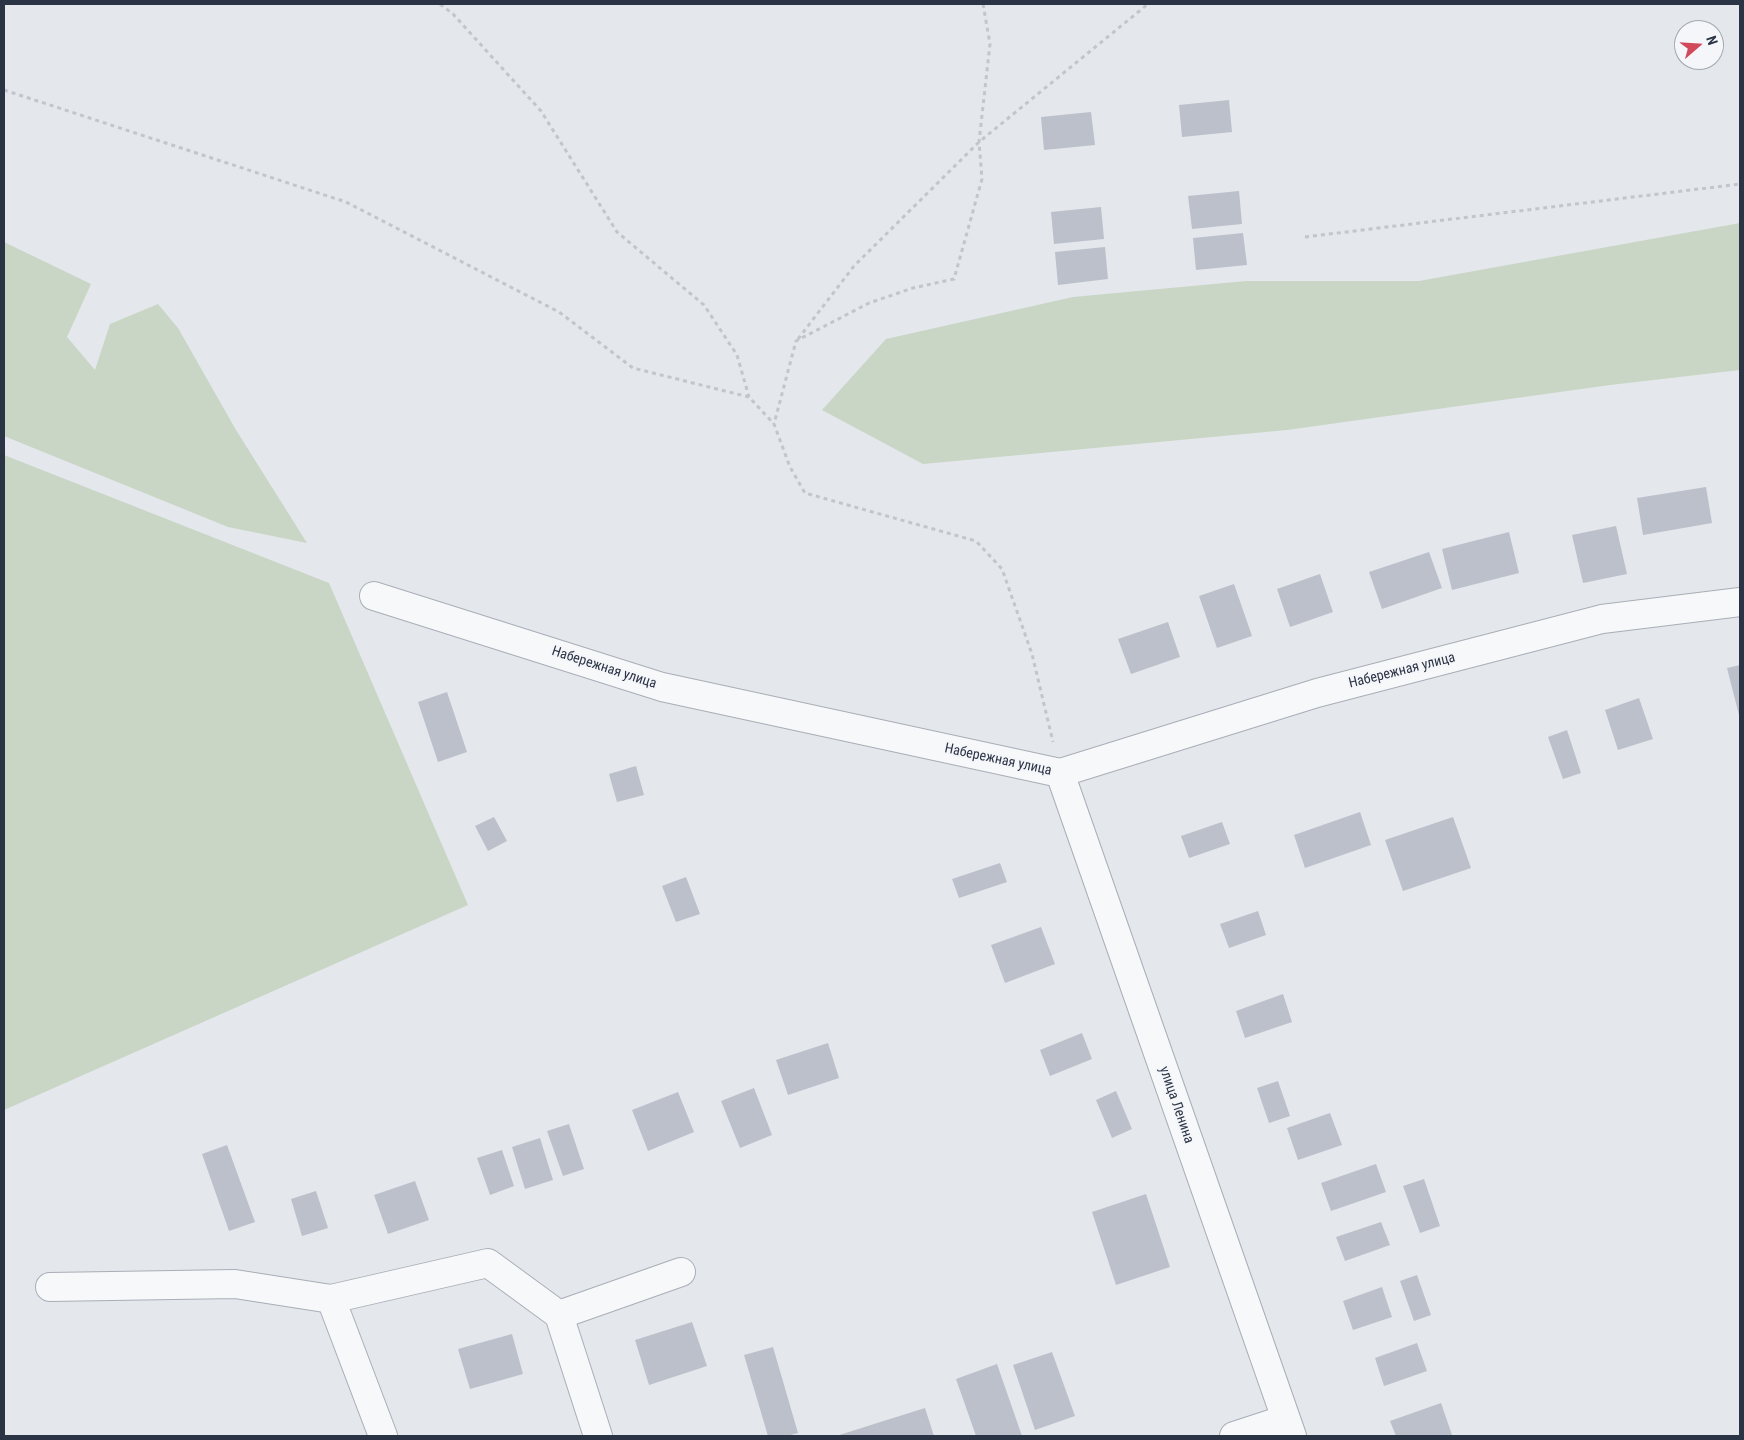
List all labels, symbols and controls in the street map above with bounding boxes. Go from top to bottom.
north arrow [1674,20,1724,70]
text: N [1703,34,1721,47]
street label: Набережная улица [550,643,658,693]
street label: Набережная улица [1347,650,1457,692]
street label: Набережная улица [943,740,1053,780]
street label: улица Ленина [1155,1064,1197,1146]

